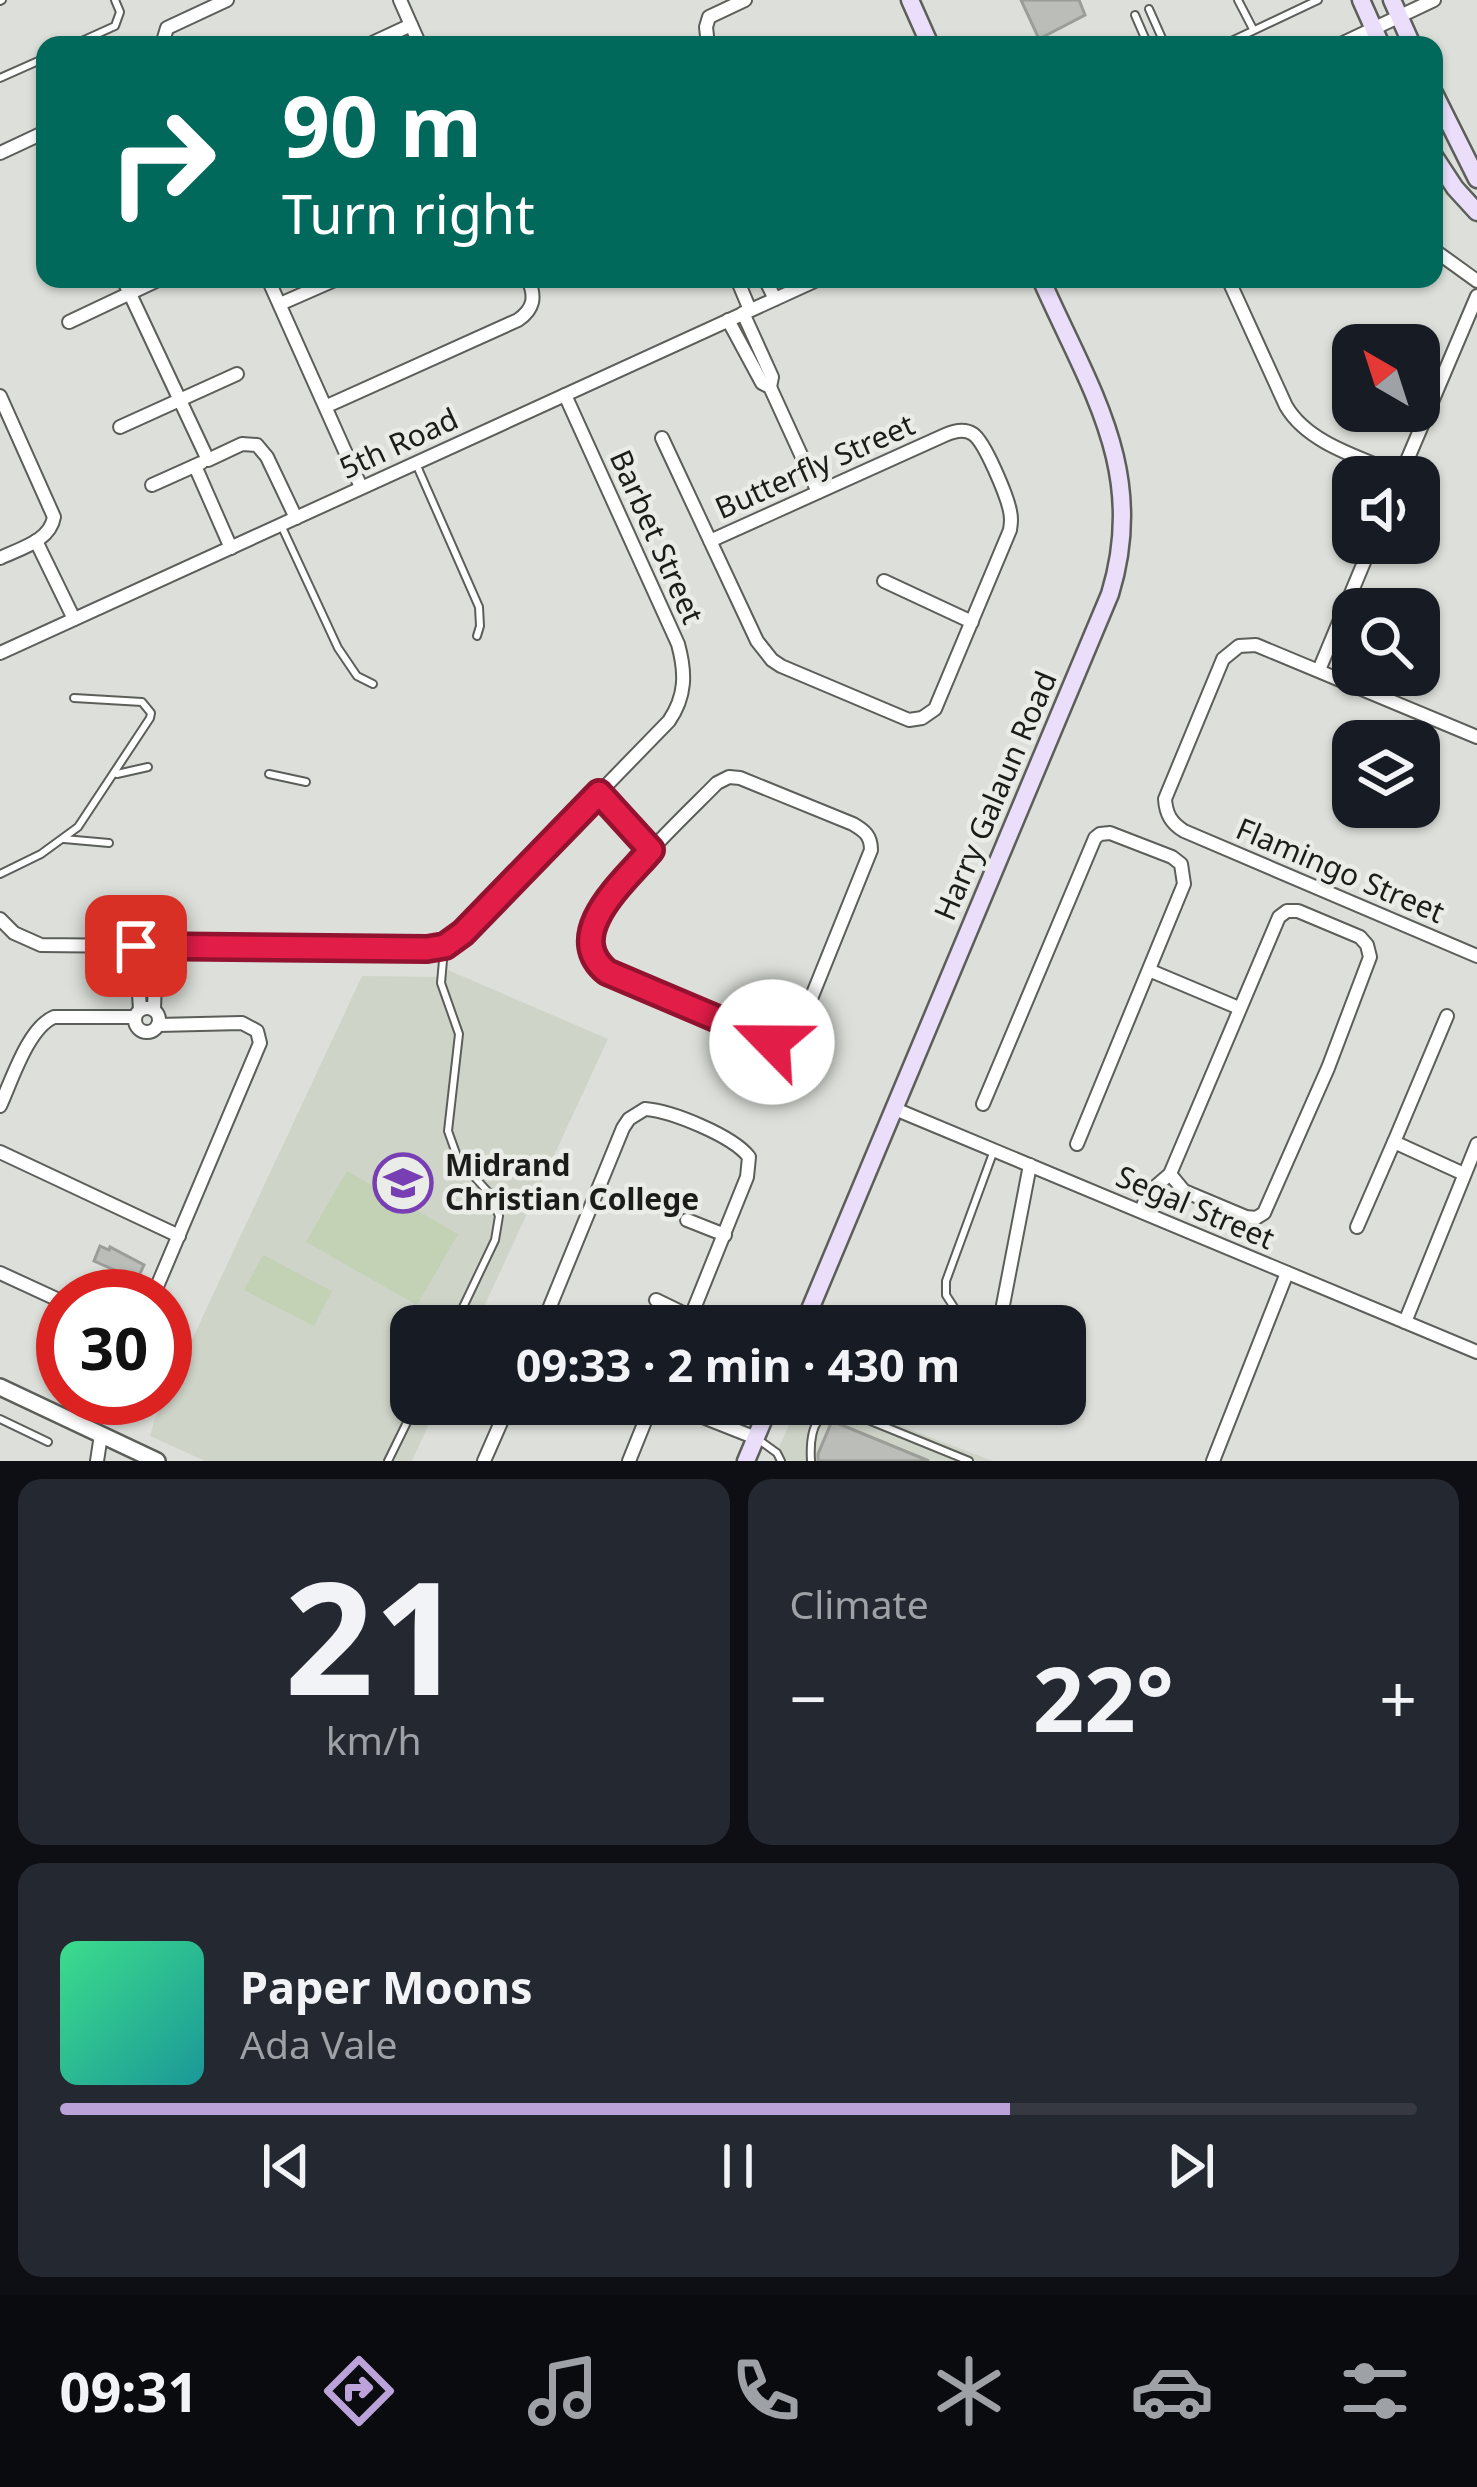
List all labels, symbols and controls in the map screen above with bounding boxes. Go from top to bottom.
text: 90 m [282,67,482,182]
icon: right [84,84,240,240]
text: Turn right [282,176,535,250]
north arrow [1332,324,1440,432]
map controls [1332,324,1440,828]
street label: 5th Road [332,397,464,488]
street label: Butterfly Street [708,403,921,528]
street label: Barbet Street [601,443,714,630]
button: sound [1332,456,1440,564]
button: search [1332,588,1440,696]
street label: Harry Galaun Road [924,664,1066,926]
button: layers [1332,720,1440,828]
street label: Flamingo Street [1230,807,1451,932]
pin [85,895,187,997]
icon: arrive [103,913,169,979]
position arrow [709,979,835,1105]
place label: Midrand Christian College [445,1144,699,1219]
school or university icon: Midrand Christian College [372,1152,434,1214]
street label: Segal Street [1110,1155,1281,1258]
speed limit sign: 30 [36,1269,192,1425]
text: 09:33 · 2 min · 430 m [516,1334,960,1395]
text: 21 [285,1528,463,1741]
text: Climate [790,1577,929,1630]
text: 22° [1033,1636,1174,1758]
text: − [790,1652,827,1742]
text: + [1379,1652,1417,1742]
text: km/h [326,1713,422,1766]
text: Paper Moons [240,1956,533,2017]
text: Ada Vale [240,2017,397,2070]
icon: previous [253,2133,319,2199]
icon: pause [705,2133,771,2199]
icon: next [1158,2133,1224,2199]
icon: directions [317,2349,401,2433]
icon: music [521,2349,605,2433]
icon: phone [724,2349,808,2433]
icon: climate [927,2349,1011,2433]
icon: car [1130,2349,1214,2433]
icon: filters [1333,2349,1417,2433]
text: 09:31 [60,2354,198,2428]

